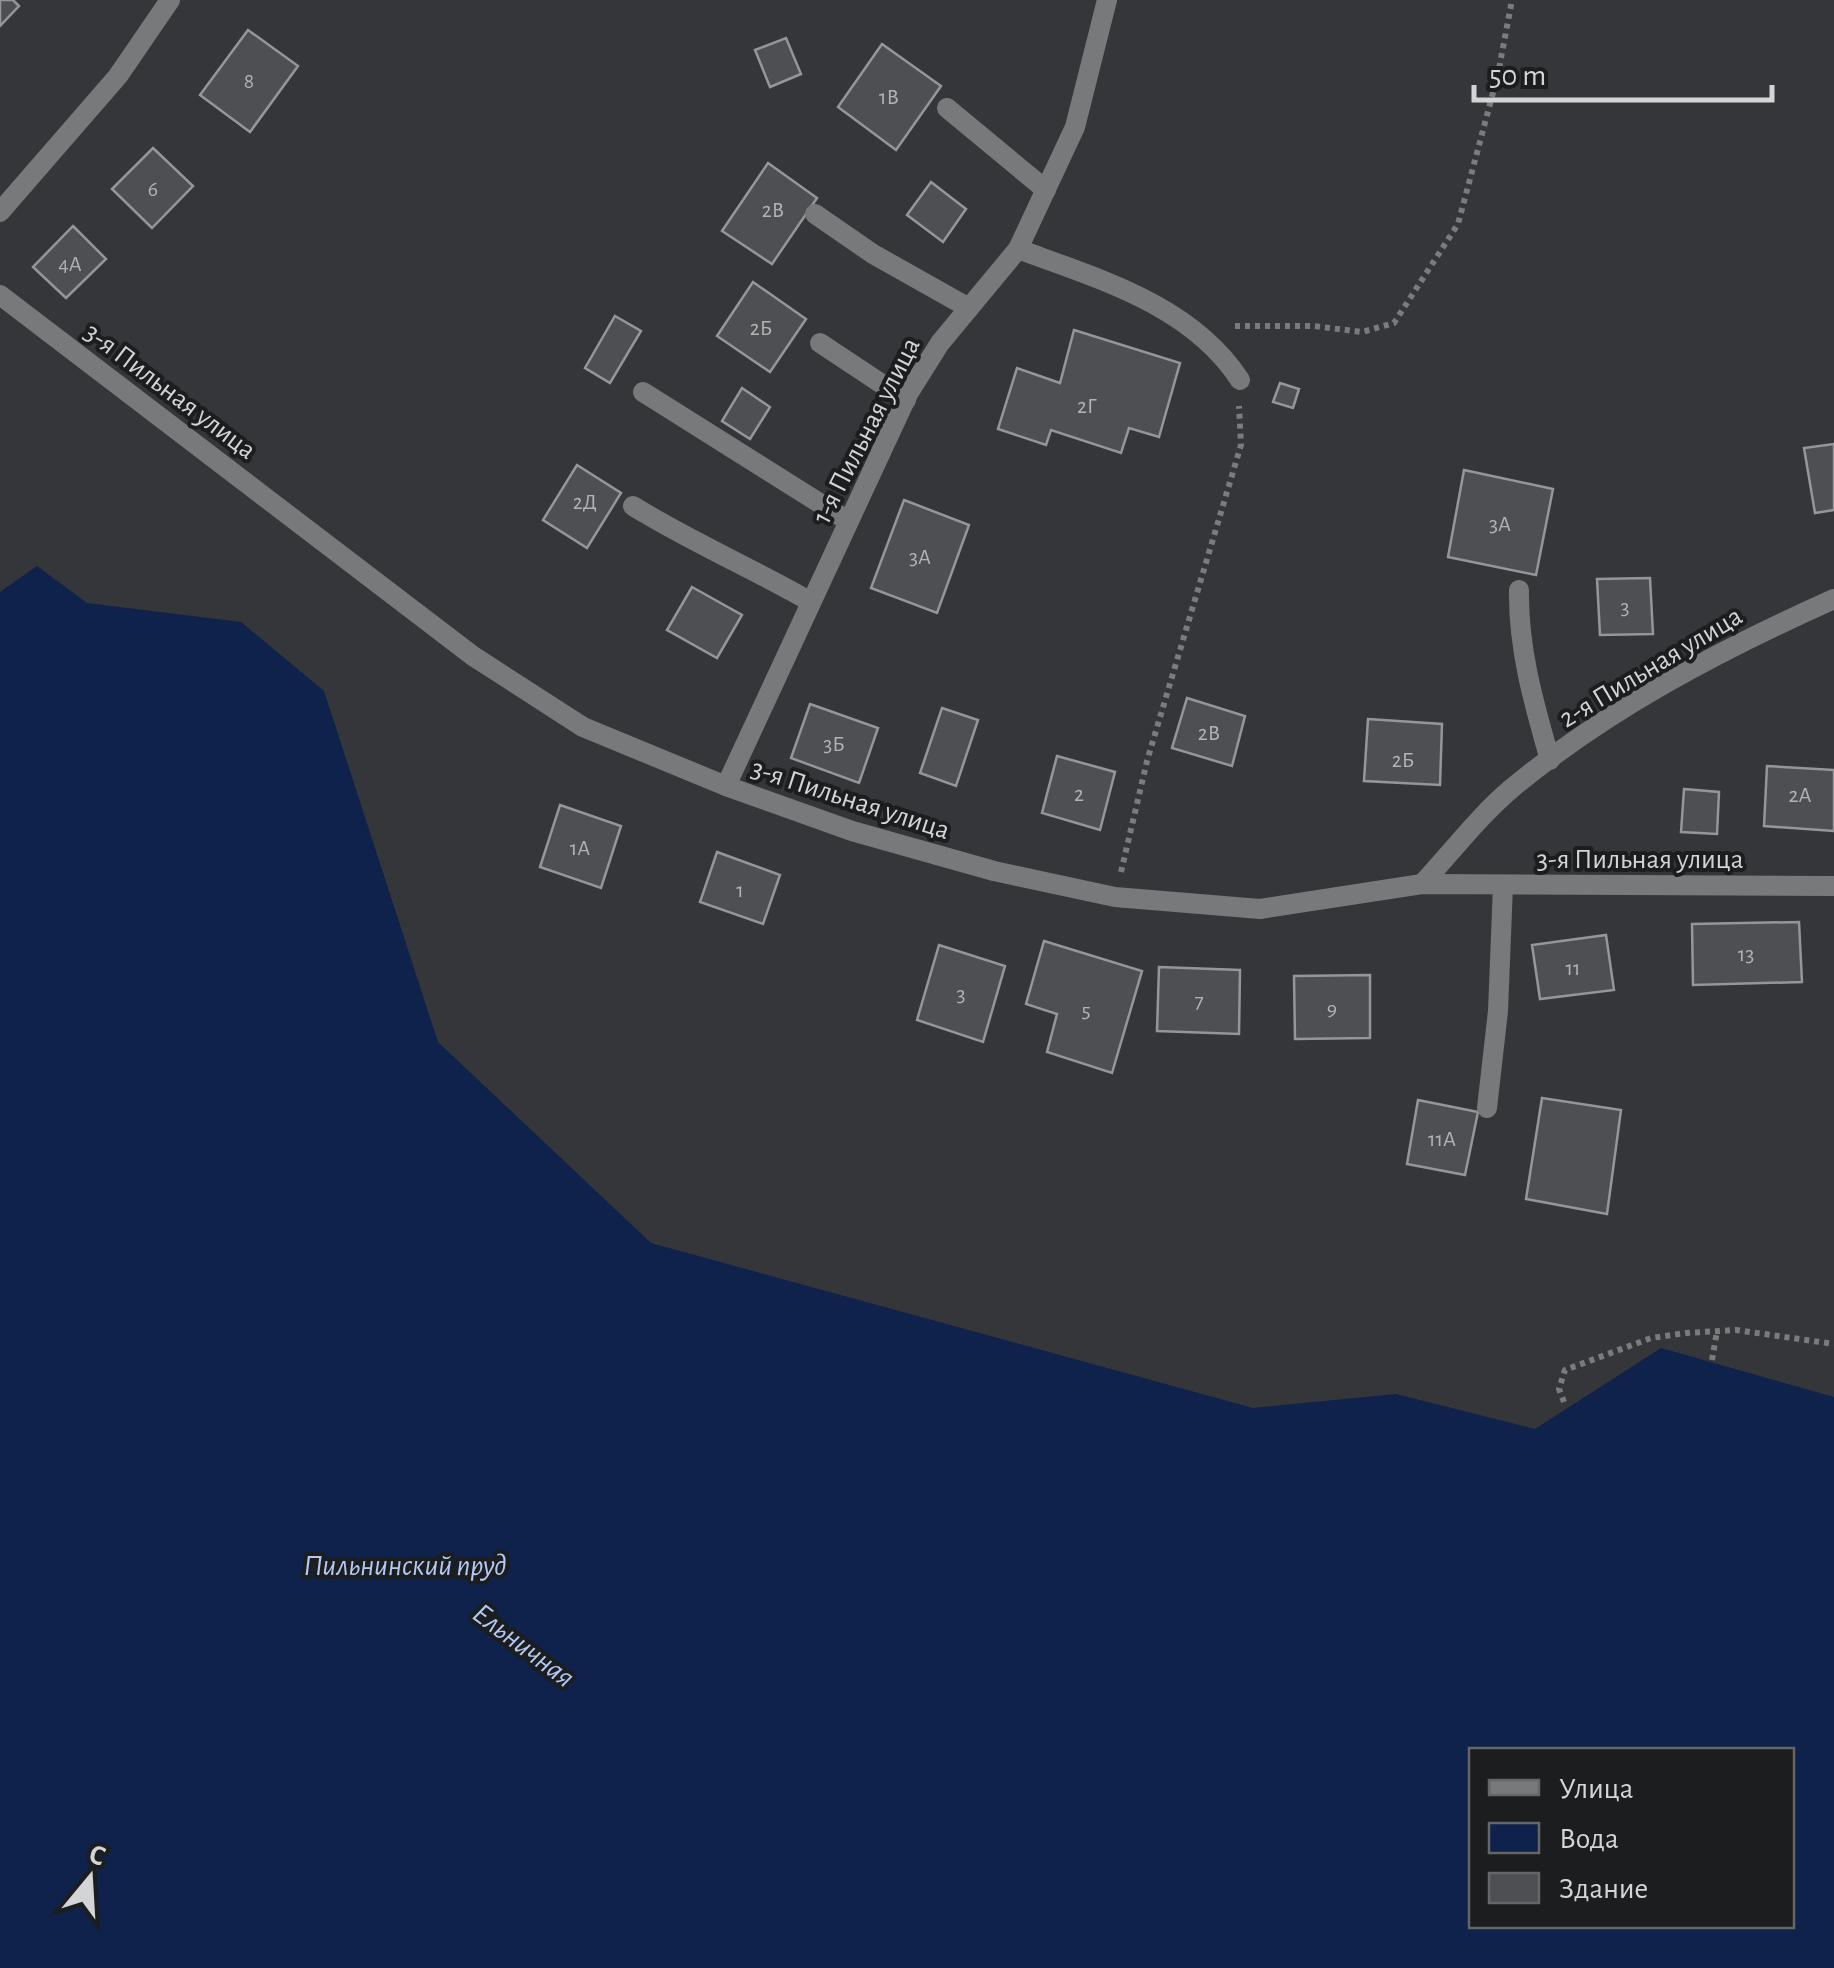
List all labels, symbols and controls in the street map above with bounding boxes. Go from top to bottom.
scale bar [1474,40,1772,102]
text: 50 m [1489,61,1546,91]
house number: 8 [244,70,254,92]
house number: 1В [879,86,899,108]
house number: 6 [148,178,158,200]
house number: 2В [762,199,784,221]
house number: 4А [58,253,82,275]
house number: 2Б [750,317,772,339]
street label: 3-я Пильная улица [79,318,261,465]
street label: 1-я Пильная улица [808,333,926,529]
house number: 2Г [1077,395,1097,417]
house number: 2Д [573,491,597,513]
house number: 3А [1489,513,1511,535]
house number: 3А [909,546,931,568]
house number: 3 [1620,596,1630,618]
street label: 2-я Пильная улица [1555,602,1748,733]
house number: 2В [1198,722,1220,744]
house number: 3Б [823,733,845,755]
house number: 2Б [1392,749,1414,771]
street label: 3-я Пильная улица [748,755,953,845]
house number: 2 [1074,783,1084,805]
house number: 2А [1789,784,1812,806]
house number: 1А [570,837,590,859]
street label: 3-я Пильная улица [1537,846,1744,874]
house number: 1 [736,879,744,901]
house number: 13 [1738,943,1754,965]
house number: 11 [1565,957,1581,979]
house number: 3 [956,983,966,1005]
house number: 7 [1194,990,1204,1012]
house number: 9 [1327,997,1337,1019]
house number: 5 [1081,999,1091,1021]
house number: 11А [1428,1128,1456,1150]
water label: Пильнинский пруд [303,1551,507,1581]
water label: Ельничная [467,1598,580,1693]
legend [1469,1748,1794,1928]
text: Улица [1559,1774,1634,1804]
text: Вода [1559,1824,1619,1854]
north arrow [40,1828,140,1928]
text: С [85,1840,109,1872]
text: Здание [1559,1874,1648,1904]

